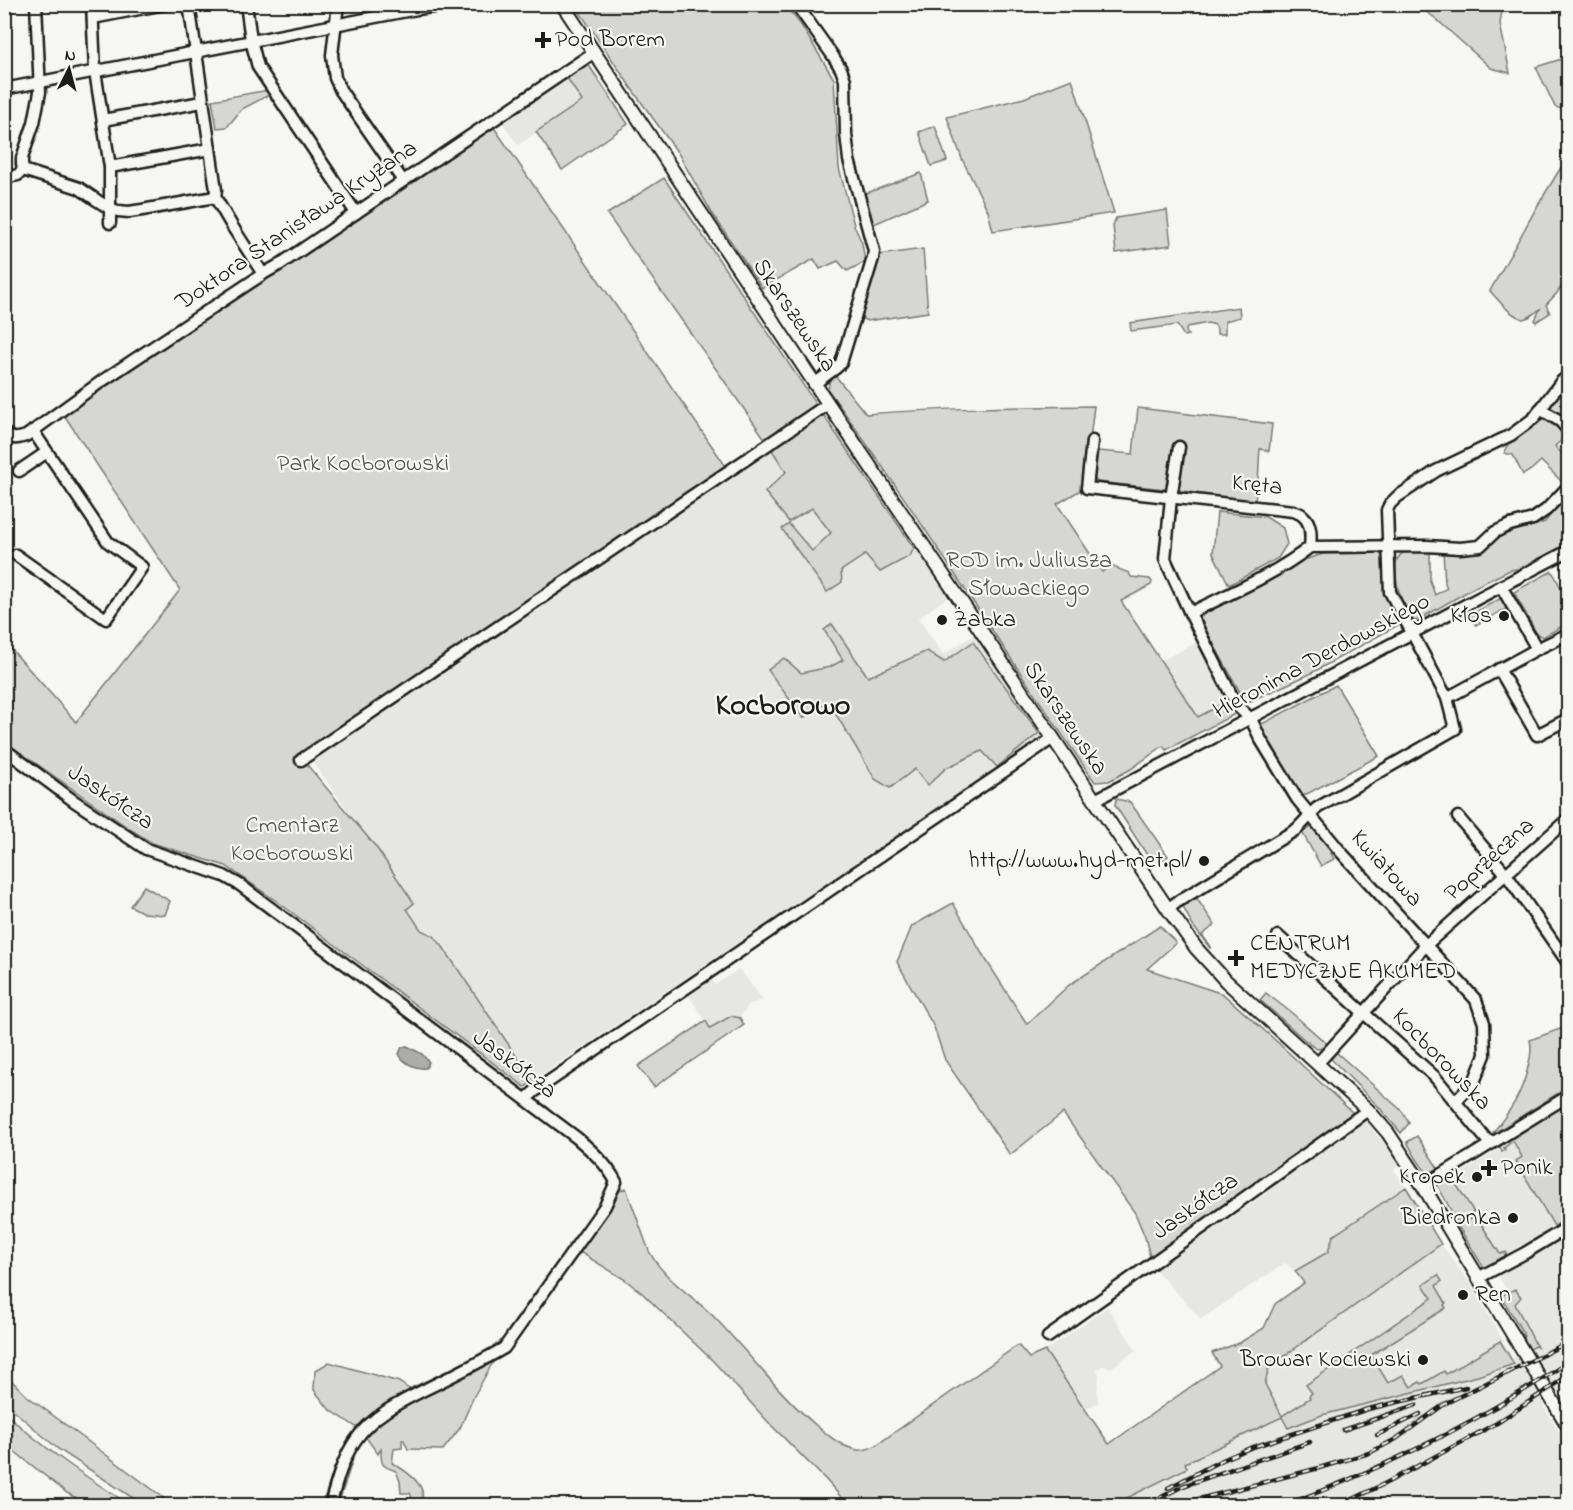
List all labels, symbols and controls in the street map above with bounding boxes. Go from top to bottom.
place label: Pod Borem [555,23,665,58]
marker: Pod Borem [536,33,550,47]
north arrow [39,39,99,99]
text: N [64,44,77,69]
street label: Doktora Stanisława Kryzana [168,132,425,322]
street label: Skarszewska [743,252,845,380]
park label: Park Kocborowski [277,447,449,482]
street label: Kręta [1230,466,1284,506]
park label: ROD im. Juliusza Słowackiego [946,544,1112,607]
street label: Hieronima Derdowskiego [1207,585,1437,729]
place label: Kłos [1450,599,1492,634]
place label: Żabka [954,603,1016,638]
marker: Kłos [1497,609,1511,623]
marker: Żabka [935,613,949,627]
street label: Skarszewska [1014,655,1116,783]
district label: Kocborowo [716,685,850,729]
street label: Jaskółcza [59,756,161,840]
park label: Cmentarz Kocborowski [231,809,353,872]
street label: Poprzeczna [1437,810,1543,910]
street label: Kwiatowa [1342,822,1430,916]
place label: http://www.hyd-met.pl/ [968,844,1193,880]
marker: http://www.hyd-met.pl/ [1197,854,1211,868]
place label: CENTRUM MEDYCZNE AKUMED [1250,927,1456,990]
marker: CENTRUM MEDYCZNE AKUMED [1227,949,1245,967]
street label: Kocborowska [1383,1001,1499,1119]
street label: Jaskółcza [464,1021,564,1109]
place label: Ponik [1501,1151,1553,1186]
place label: Kropek [1399,1160,1465,1195]
marker: Ponik [1482,1161,1496,1175]
street label: Jaskółcza [1146,1164,1246,1250]
marker: Kropek [1470,1170,1484,1184]
place label: Biedronka [1400,1201,1501,1236]
marker: Biedronka [1506,1211,1520,1225]
place label: Ren [1475,1278,1511,1313]
marker: Ren [1456,1288,1470,1302]
place label: Browar Kociewski [1239,1343,1411,1378]
marker: Browar Kociewski [1416,1353,1430,1367]

